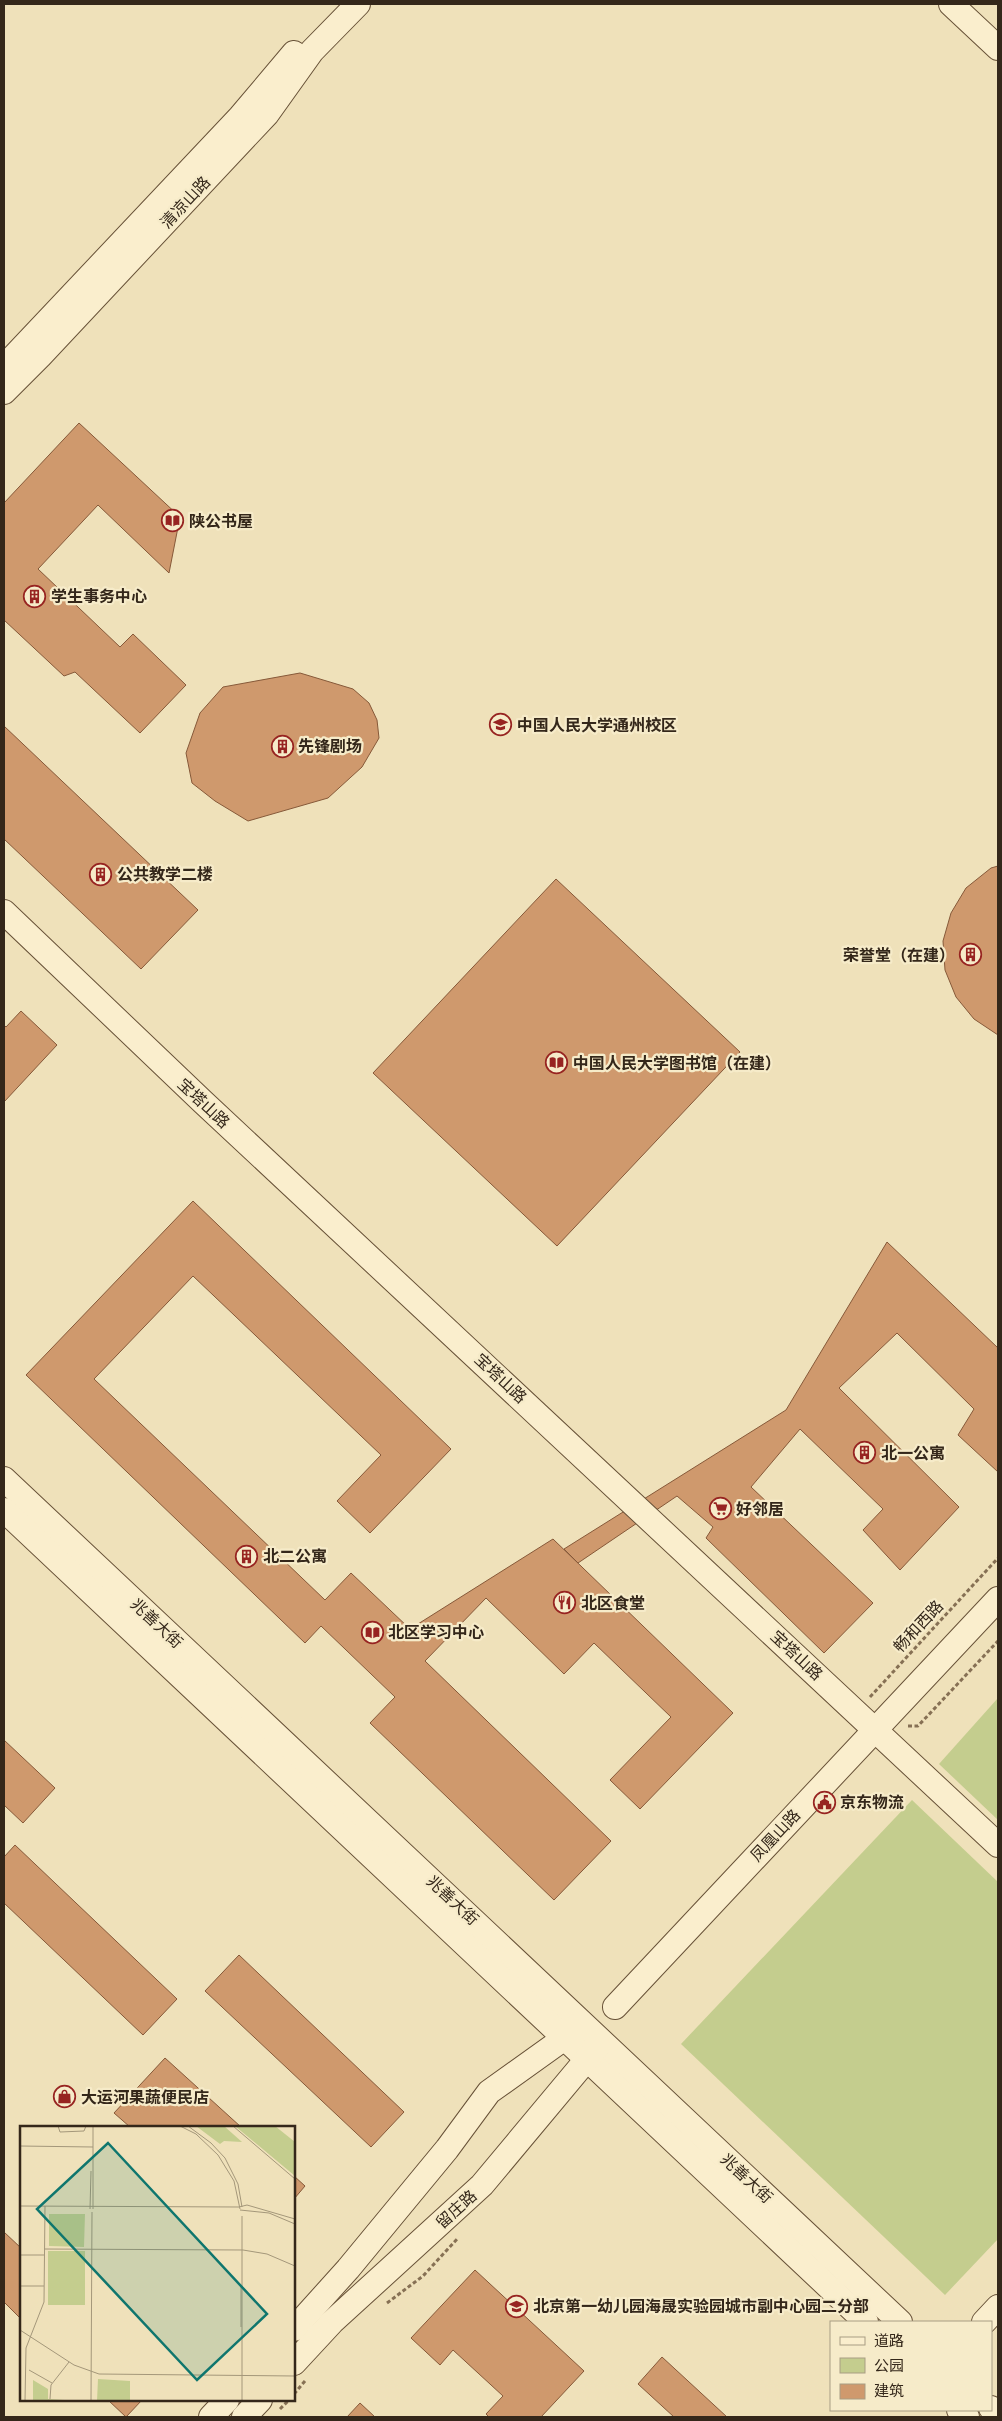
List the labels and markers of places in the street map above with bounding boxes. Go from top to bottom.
library icon: 陕公书屋 [161,509,185,533]
place label: 陕公书屋 [189,512,253,531]
building icon: 学生事务中心 [23,584,47,608]
place label: 学生事务中心 [51,587,147,606]
school or university icon: 中国人民大学通州校区 [489,713,513,737]
place label: 中国人民大学通州校区 [517,716,677,735]
building icon: 先锋剧场 [270,734,294,758]
place label: 先锋剧场 [298,737,362,756]
building icon: 公共教学二楼 [89,862,113,886]
place label: 公共教学二楼 [117,865,213,884]
building icon: 荣誉堂（在建） [959,943,983,967]
place label: 荣誉堂（在建） [843,946,955,965]
library icon: 中国人民大学图书馆（在建） [545,1051,569,1075]
place label: 中国人民大学图书馆（在建） [573,1054,781,1073]
building icon: 北一公寓 [853,1441,877,1465]
place label: 北一公寓 [881,1444,945,1463]
supermarket icon: 好邻居 [708,1497,732,1521]
place label: 好邻居 [736,1500,784,1519]
building icon: 北二公寓 [235,1544,259,1568]
place label: 北二公寓 [263,1547,327,1566]
restaurant icon: 北区食堂 [553,1591,577,1615]
place label: 北区食堂 [581,1594,645,1613]
library icon: 北区学习中心 [360,1620,384,1644]
place label: 北区学习中心 [388,1623,484,1642]
public building icon: 京东物流 [812,1790,836,1814]
place label: 京东物流 [840,1793,904,1812]
shop icon: 大运河果蔬便民店 [53,2085,77,2109]
place label: 大运河果蔬便民店 [81,2088,209,2107]
school or university icon: 北京第一幼儿园海晟实验园城市副中心园二分部 [505,2294,529,2318]
place label: 北京第一幼儿园海晟实验园城市副中心园二分部 [533,2297,869,2316]

